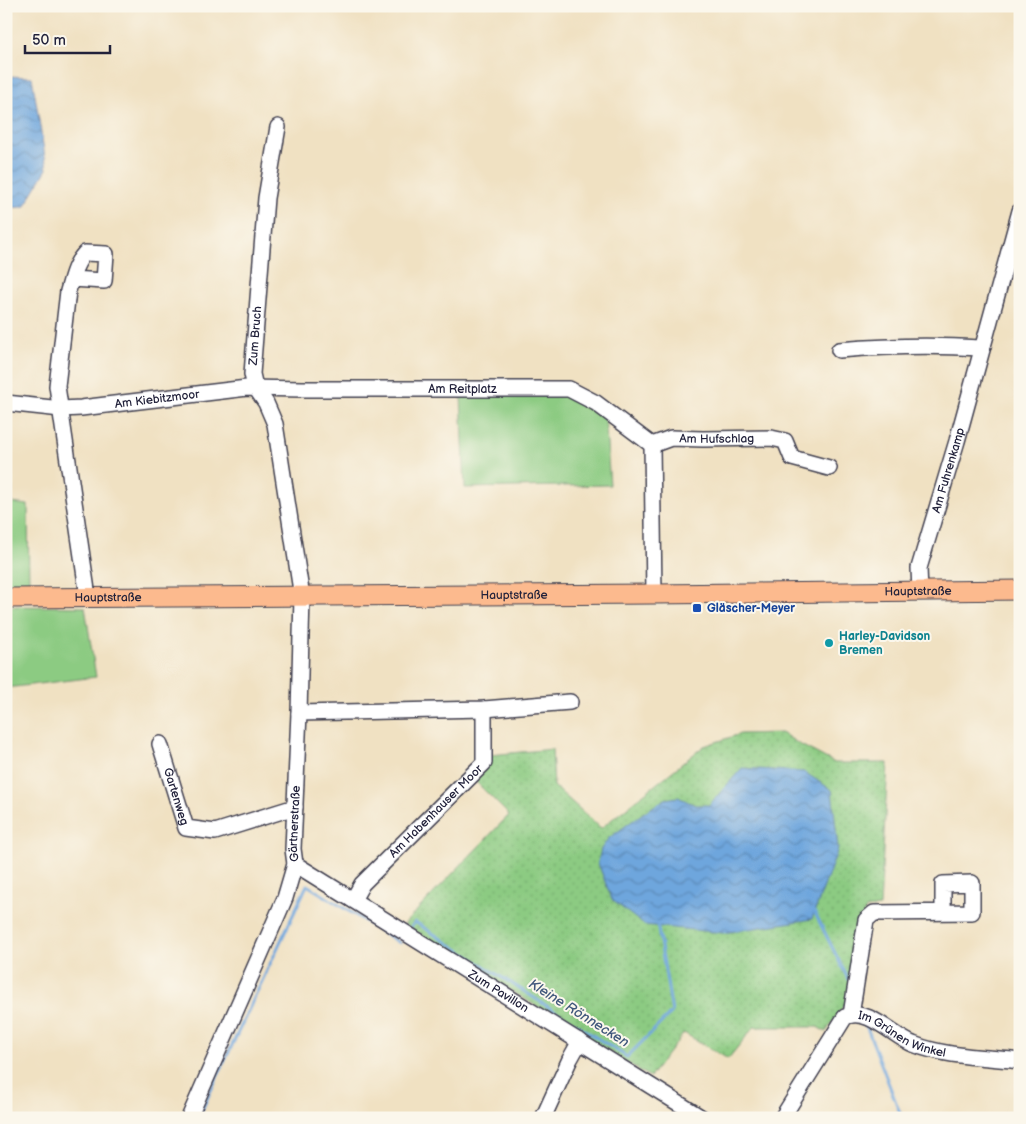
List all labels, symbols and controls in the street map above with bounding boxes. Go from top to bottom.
scale bar [25,22,110,54]
text: 50 m [32,31,66,50]
street label: Zum Bruch [245,305,265,367]
street label: Am Reitplatz [428,382,497,397]
street label: Am Kiebitzmoor [114,386,201,411]
street label: Am Fuhrenkamp [928,426,968,515]
street label: Am Hufschlag [679,431,754,447]
street label: Hauptstraße [884,583,952,599]
street label: Hauptstraße [480,587,548,603]
street label: Hauptstraße [74,590,142,605]
place label: Gläscher-Meyer [707,601,795,616]
marker: Gläscher-Meyer [691,602,703,614]
place label: Harley-Davidson Bremen [839,629,931,658]
marker: Harley-Davidson Bremen [823,637,835,649]
street label: Am Habenhauser Moor [386,761,486,861]
street label: Gartenweg [160,766,192,827]
street label: Gärtnerstraße [285,785,303,863]
street label: Zum Pavillon [465,966,532,1016]
water label: Kleine Rönnecken [526,975,632,1051]
street label: Im Grünen Winkel [857,1007,947,1060]

